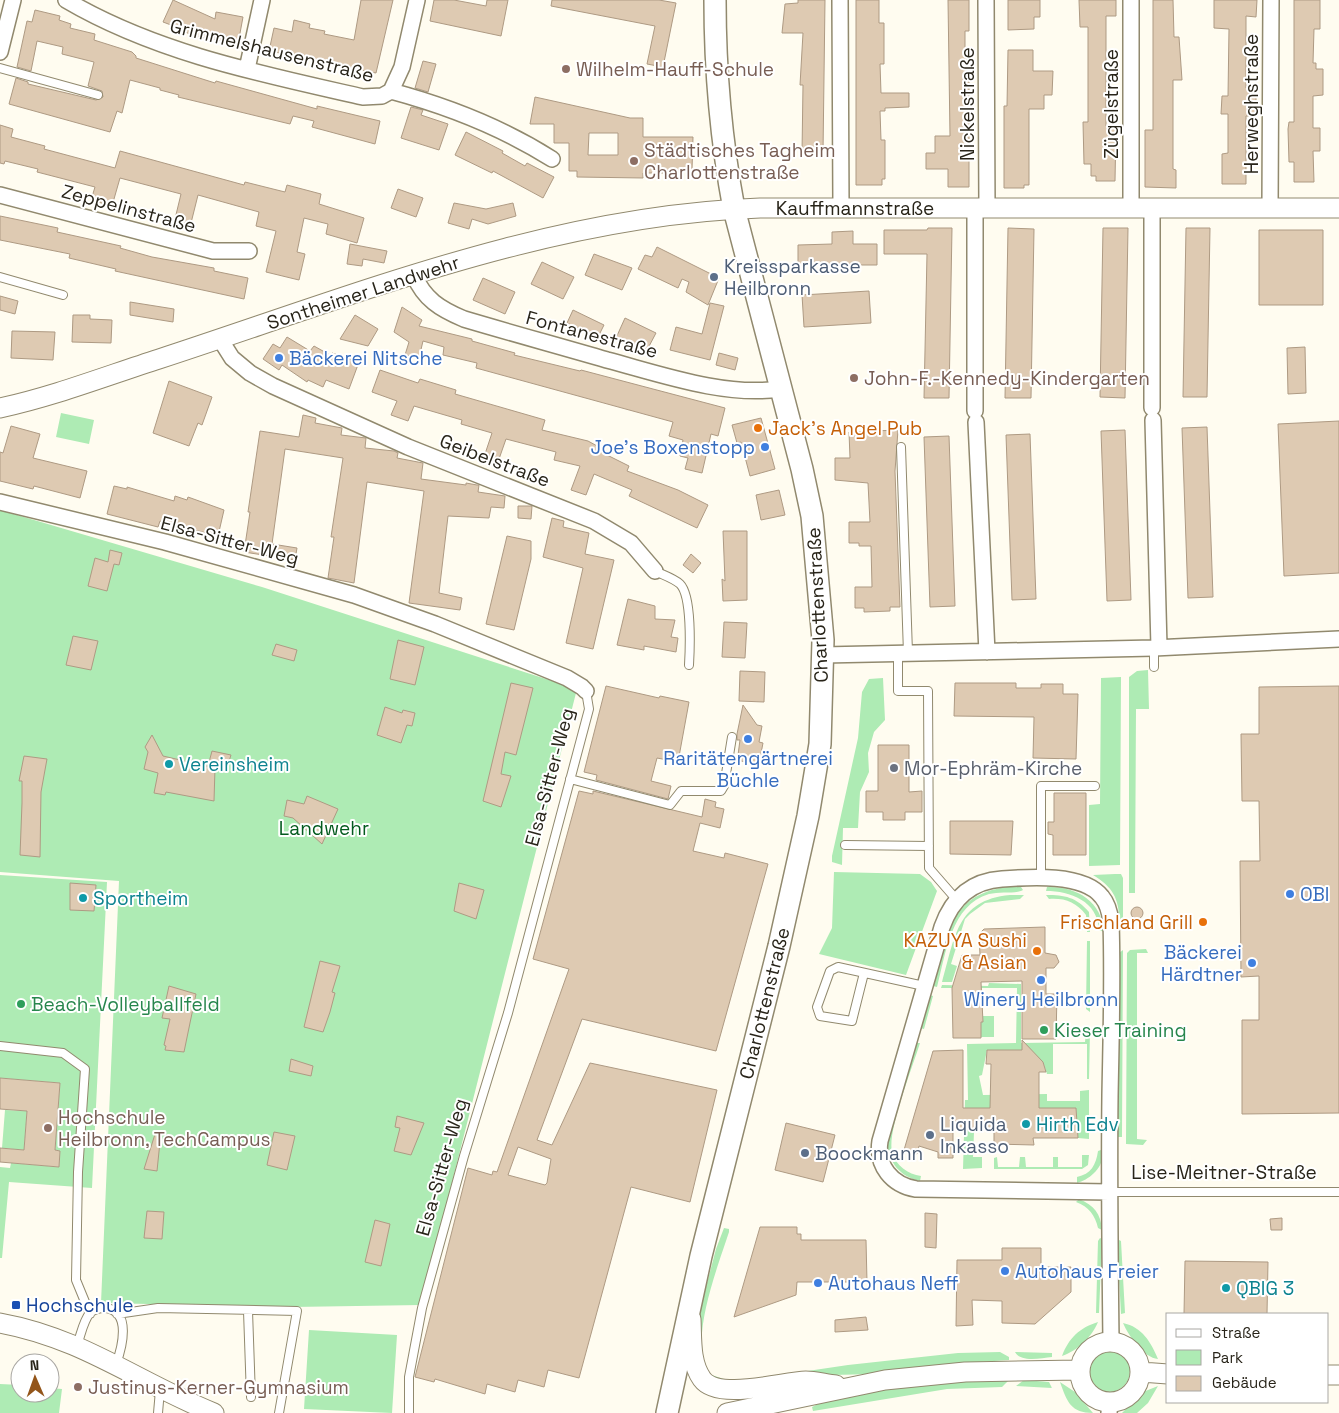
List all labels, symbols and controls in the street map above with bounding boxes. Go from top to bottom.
street label: Grimmelshausenstraße [167,13,376,88]
street label: Herweghstraße [1239,34,1264,174]
street label: Nickelstraße [955,47,980,161]
street label: Zügelstraße [1099,49,1124,159]
place label: Wilhelm-Hauff-Schule [576,57,774,82]
marker: Wilhelm-Hauff-Schule [560,63,572,75]
place label: Städtisches Tagheim Charlottenstraße [644,138,836,185]
marker: Städtisches Tagheim Charlottenstraße [628,155,640,167]
street label: Zeppelinstraße [59,179,199,238]
street label: Kauffmannstraße [776,196,934,221]
street label: Sontheimer Landwehr [264,250,463,335]
place label: Kreissparkasse Heilbronn [724,254,861,301]
marker: Kreissparkasse Heilbronn [708,271,720,283]
street label: Fontanestraße [523,305,660,364]
place label: Bäckerei Nitsche [289,346,442,371]
marker: Bäckerei Nitsche [273,352,285,364]
place label: John-F.-Kennedy-Kindergarten [864,366,1150,391]
marker: John-F.-Kennedy-Kindergarten [848,372,860,384]
place label: Jack's Angel Pub [768,416,922,441]
marker: Jack's Angel Pub [752,422,764,434]
street label: Geibelstraße [436,428,553,493]
place label: Joe's Boxenstopp [591,435,755,460]
marker: Joe's Boxenstopp [759,441,771,453]
street label: Elsa-Sitter-Weg [158,510,302,571]
street label: Charlottenstraße [801,527,834,683]
street label: Elsa-Sitter-Weg [519,705,580,849]
marker: Raritätengärtnerei Büchle [742,733,754,745]
place label: Raritätengärtnerei Büchle [663,746,833,793]
place label: Vereinsheim [179,752,290,777]
place label: Mor-Ephräm-Kirche [904,756,1082,781]
marker: Vereinsheim [163,758,175,770]
marker: Mor-Ephräm-Kirche [888,762,900,774]
park label: Landwehr [279,816,369,841]
place label: OBI [1300,882,1329,907]
place label: Sportheim [93,886,188,911]
marker: OBI [1284,888,1296,900]
marker: Sportheim [77,892,89,904]
place label: Frischland Grill [1060,910,1193,935]
marker: Frischland Grill [1197,916,1209,928]
street label: Charlottenstraße [734,925,795,1082]
place label: KAZUYA Sushi & Asian [904,928,1027,975]
place label: Bäckerei Härdtner [1161,940,1242,987]
marker: KAZUYA Sushi & Asian [1031,945,1043,957]
marker: Bäckerei Härdtner [1246,957,1258,969]
marker: Winery Heilbronn [1035,974,1047,986]
place label: Winery Heilbronn [964,987,1118,1012]
place label: Beach-Volleyballfeld [31,992,220,1017]
marker: Beach-Volleyballfeld [15,998,27,1010]
place label: Kieser Training [1054,1018,1187,1043]
marker: Kieser Training [1038,1024,1050,1036]
street label: Elsa-Sitter-Weg [410,1095,473,1239]
place label: Hochschule Heilbronn, TechCampus [58,1105,271,1152]
place label: Liquida Inkasso [940,1112,1009,1159]
place label: Hirth Edv [1036,1112,1119,1137]
marker: Hirth Edv [1020,1118,1032,1130]
marker: Hochschule Heilbronn, TechCampus [42,1122,54,1134]
marker: Liquida Inkasso [924,1129,936,1141]
place label: Boockmann [815,1141,923,1166]
marker: Boockmann [799,1147,811,1159]
street label: Lise-Meitner-Straße [1131,1160,1317,1185]
place label: Autohaus Freier [1015,1259,1159,1284]
marker: Autohaus Freier [999,1265,1011,1277]
place label: Autohaus Neff [828,1271,959,1296]
place label: QBIG 3 [1236,1276,1294,1301]
marker: Autohaus Neff [812,1277,824,1289]
marker: QBIG 3 [1220,1282,1232,1294]
place label: Hochschule [26,1293,134,1318]
marker: Hochschule [10,1299,22,1311]
legend [1166,1313,1329,1403]
text: Straße [1212,1323,1261,1342]
text: Park [1212,1348,1243,1367]
north arrow [10,1353,60,1403]
text: N [30,1356,40,1374]
text: Gebäude [1212,1373,1277,1392]
place label: Justinus-Kerner-Gymnasium [88,1375,349,1400]
marker: Justinus-Kerner-Gymnasium [72,1381,84,1393]

